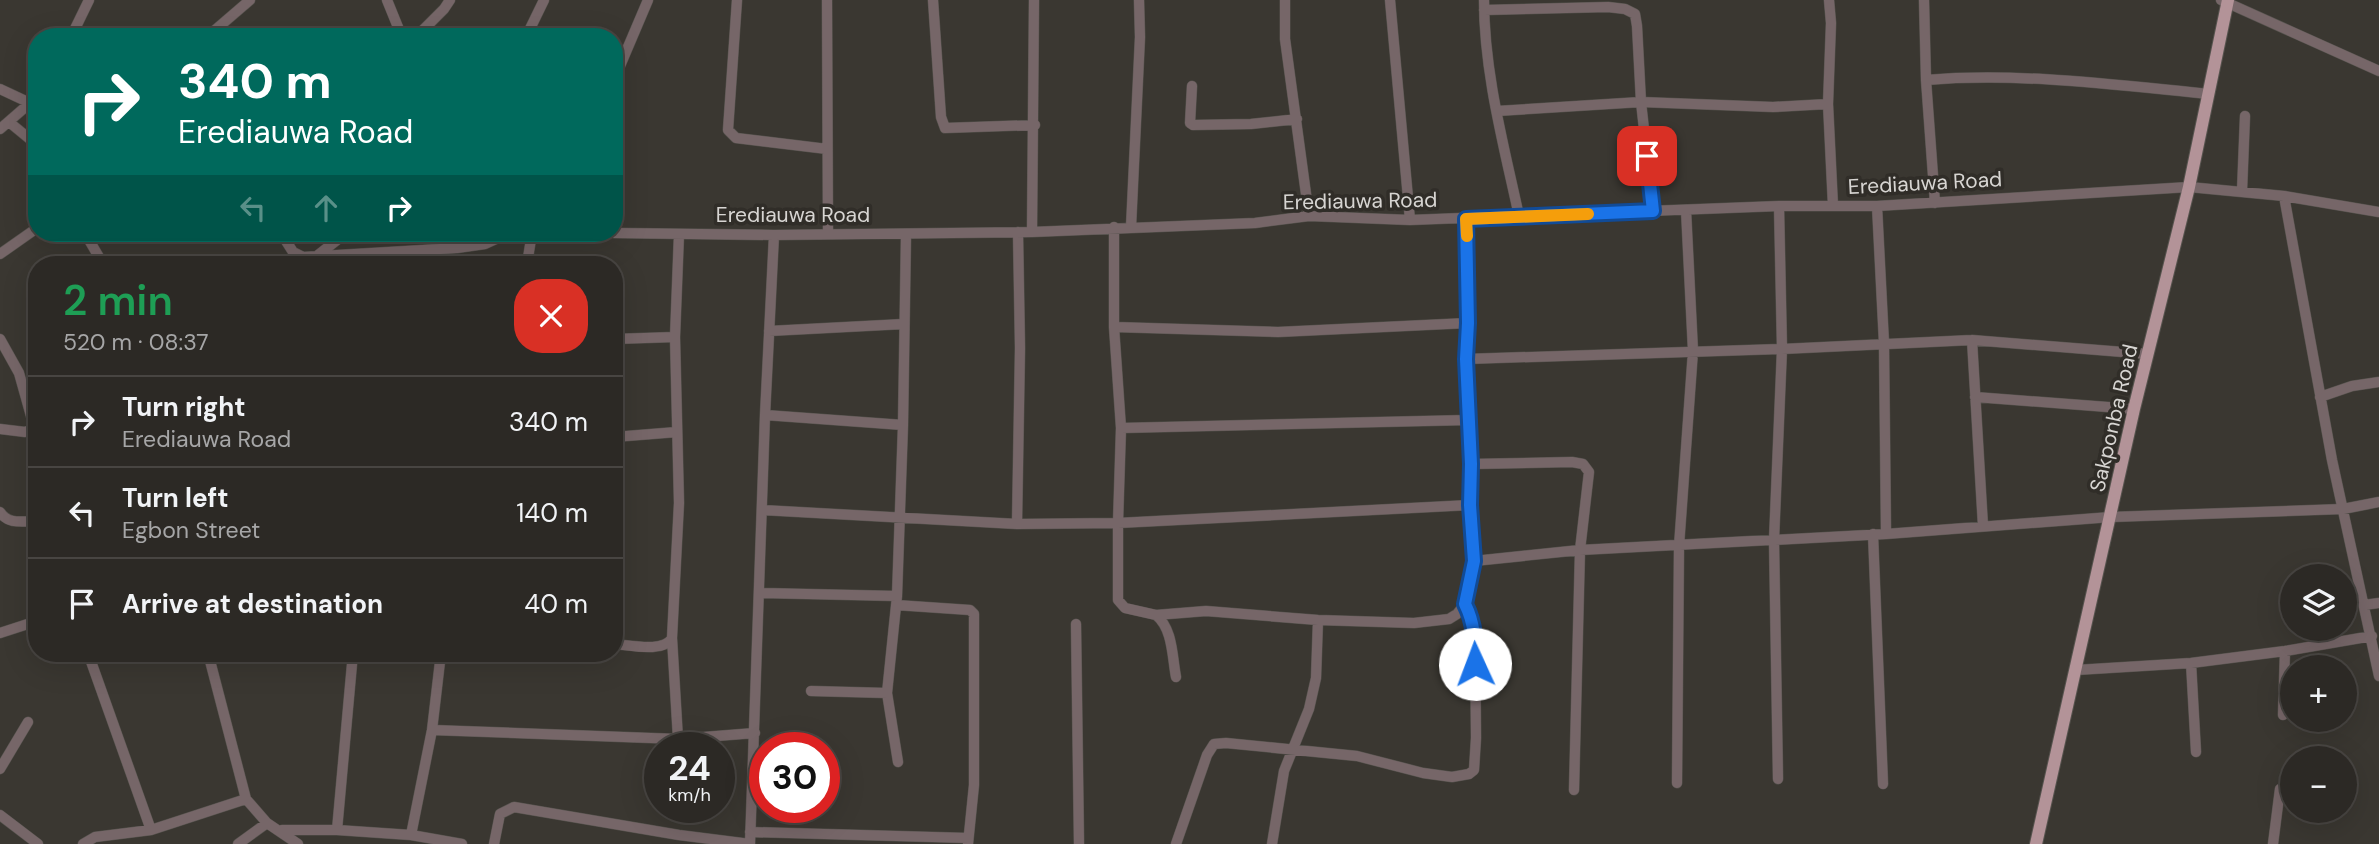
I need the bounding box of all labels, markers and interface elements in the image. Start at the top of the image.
text: 340 m [178,49,332,113]
icon: right [63,56,154,147]
text: Erediauwa Road [178,111,413,153]
pin [1617,126,1677,186]
icon: arrive [1628,137,1666,175]
street label: Erediauwa Road [1847,165,2003,201]
street label: Erediauwa Road [1283,186,1437,216]
icon: left [234,189,272,227]
icon: ahead [307,189,345,227]
icon: right [380,189,418,227]
street label: Erediauwa Road [716,201,870,229]
text: 2 min [63,273,173,328]
button: close [514,279,588,353]
text: 520 m · 08:37 [63,327,209,357]
street label: Sakponba Road [2083,341,2145,495]
text: Turn right [122,390,246,424]
icon: right [63,403,101,441]
text: 340 m [509,405,588,439]
text: Erediauwa Road [122,424,291,454]
text: Turn left [122,481,229,515]
icon: left [63,494,101,532]
text: 140 m [516,496,588,530]
text: Egbon Street [122,515,260,545]
map controls [2280,564,2357,823]
button: layers [2280,564,2357,641]
icon: arrive [63,585,101,623]
text: Arrive at destination [122,587,383,621]
text: 40 m [524,587,588,621]
position arrow [1438,627,1512,701]
button: + [2280,655,2357,732]
speed limit sign: 30 [749,732,840,823]
text: 24 [668,745,711,791]
button: − [2280,746,2357,823]
text: km/h [668,783,711,807]

